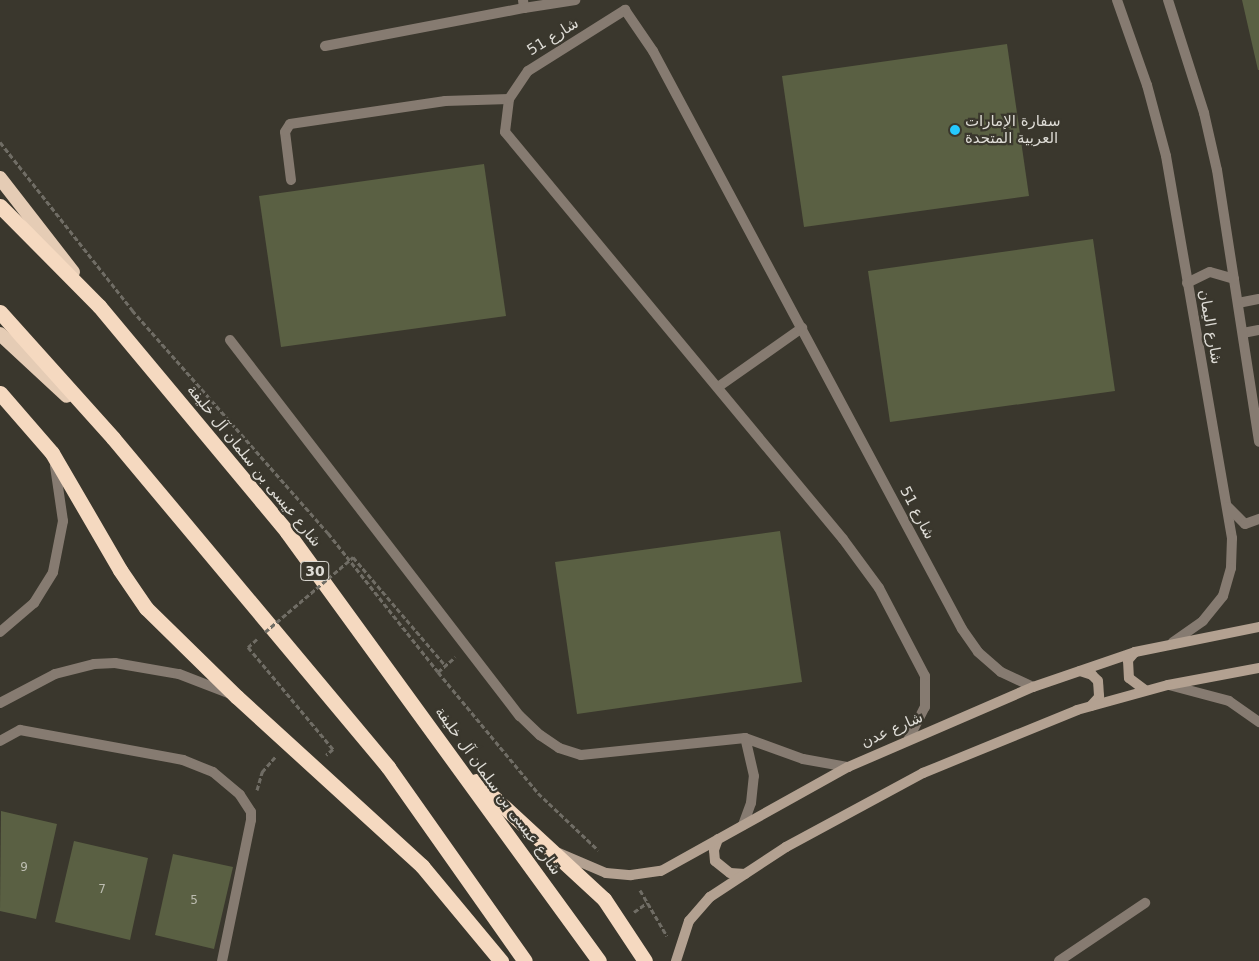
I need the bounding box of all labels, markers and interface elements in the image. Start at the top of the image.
street label: شارع 51 [524,14,582,60]
place label: سفارة الإمارات العربية المتحدة [965,112,1060,147]
marker: سفارة الإمارات العربية المتحدة [949,124,961,136]
street label: شارع اليمان [1195,288,1225,366]
street label: شارع عيسى بن سلمان آل خليفة [183,381,325,551]
street label: شارع 51 [896,484,938,542]
road number: 30 [300,560,330,582]
street label: شارع عيسى بن سلمان آل خليفة [431,703,565,879]
street label: شارع عدن [858,708,926,752]
house number: 9 [20,861,28,875]
house number: 7 [98,883,106,897]
house number: 5 [190,894,198,908]

